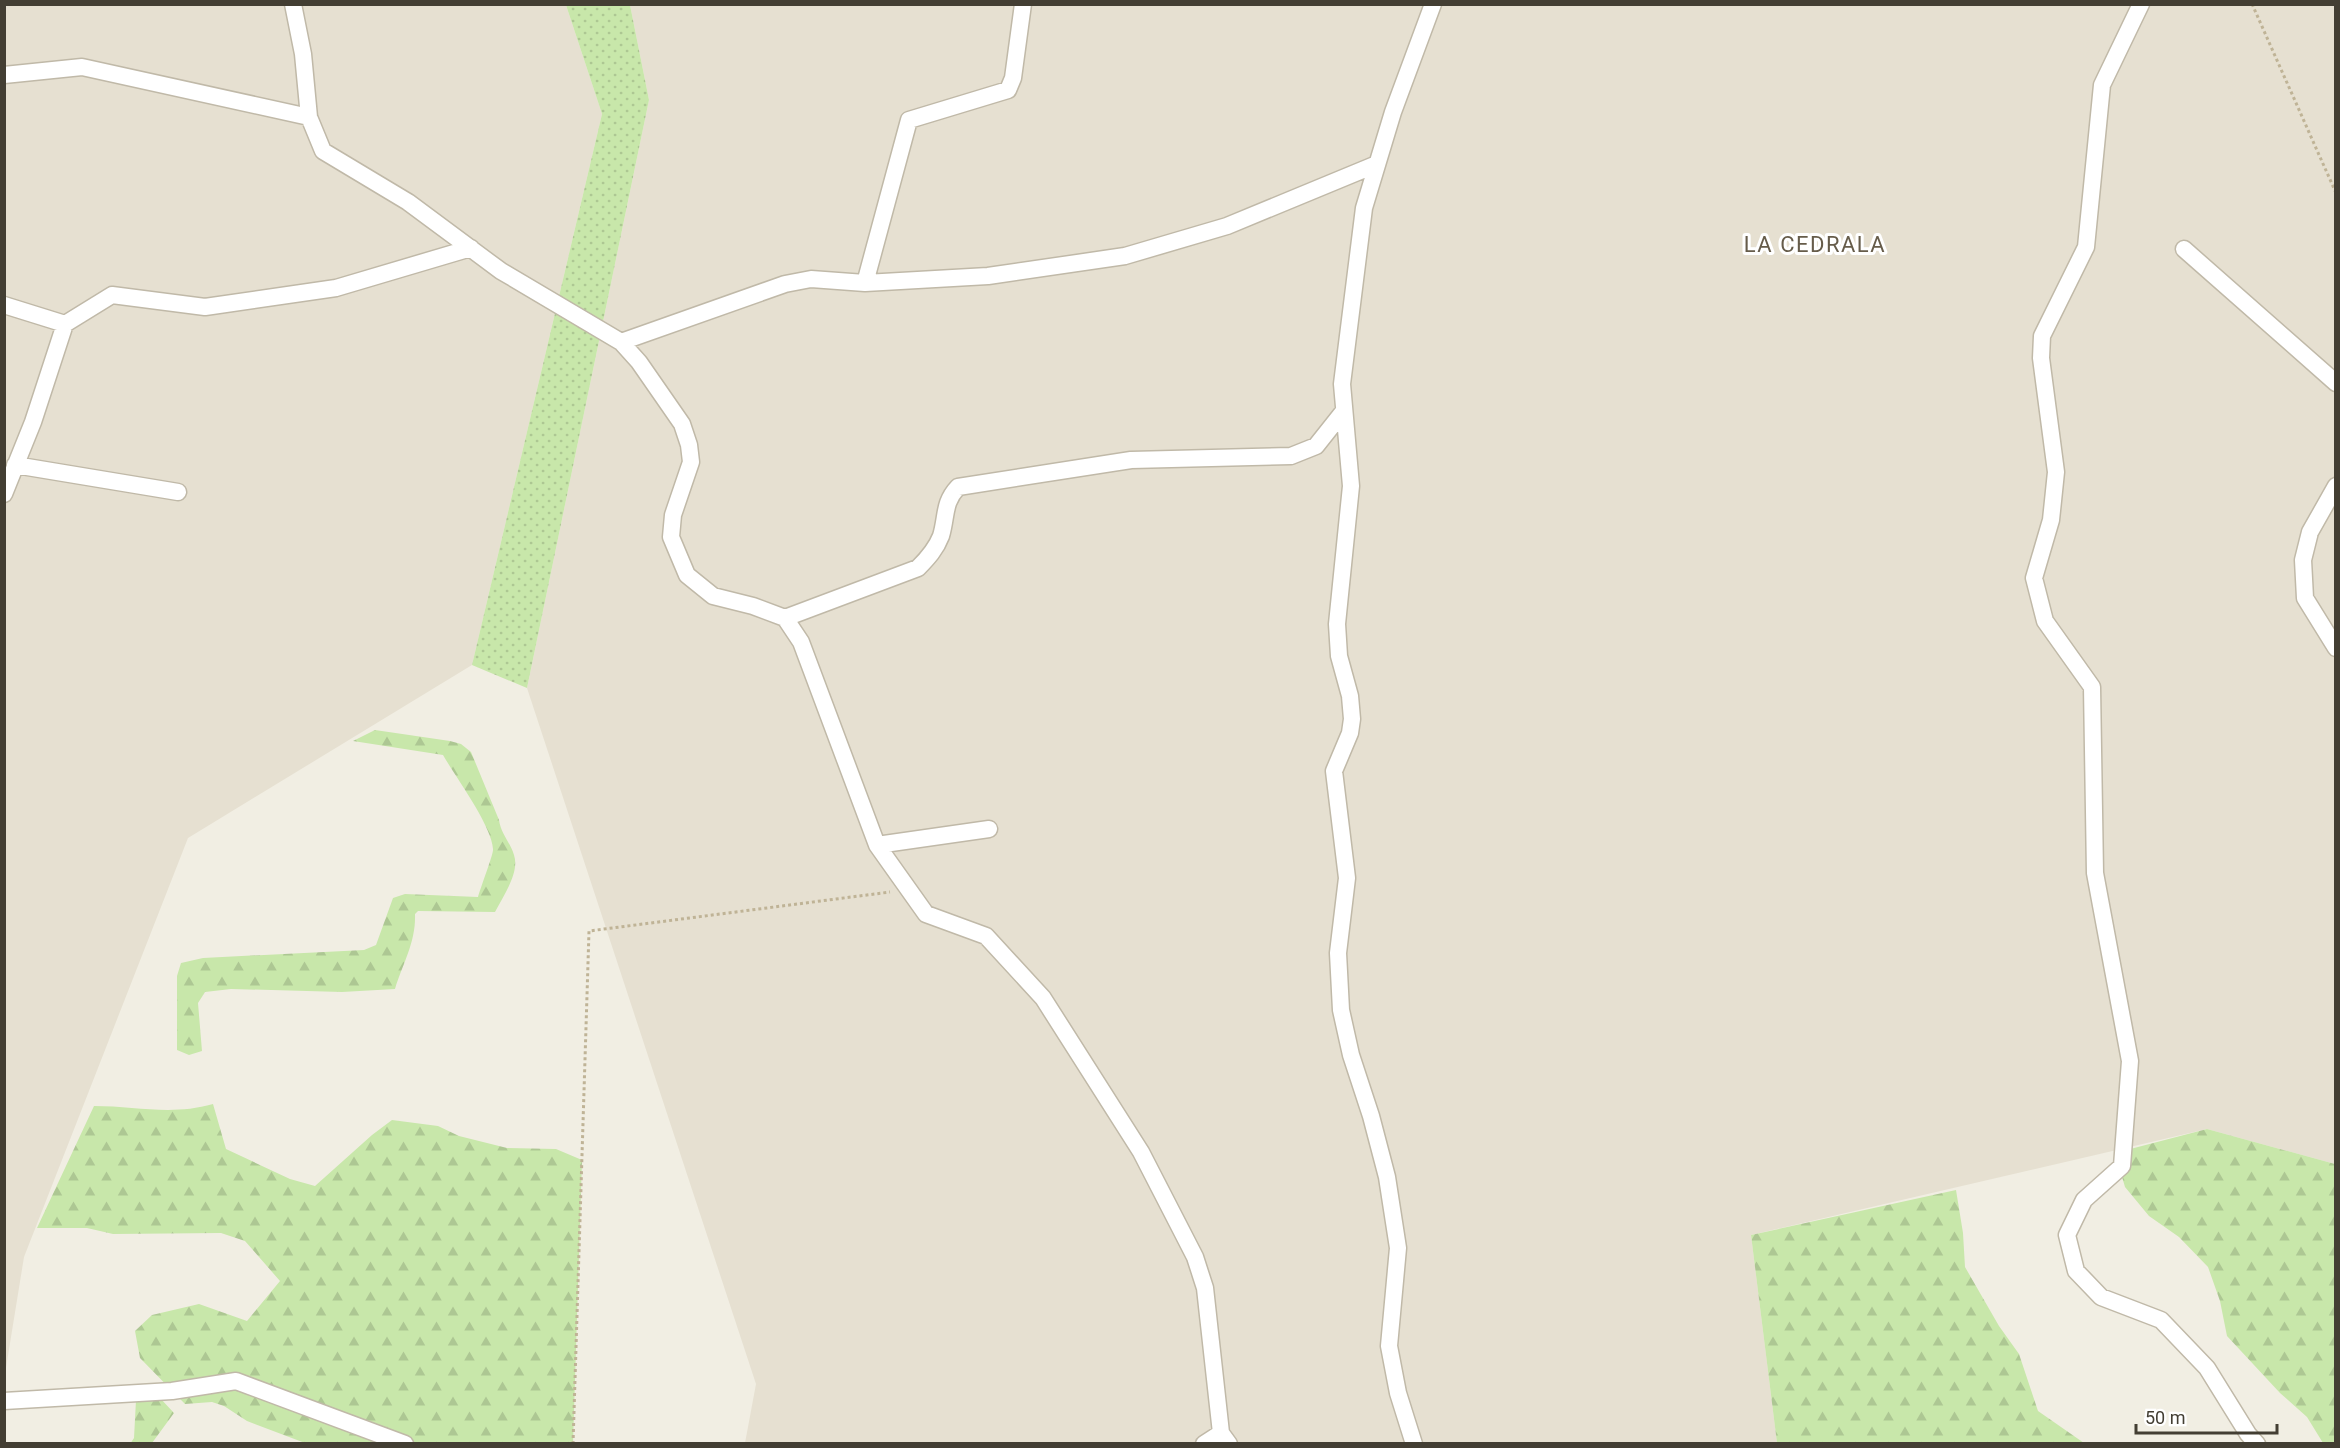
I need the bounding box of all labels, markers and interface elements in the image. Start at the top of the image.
district label: LA CEDRALA [1744,232,1886,257]
scale bar [2136,1397,2277,1435]
text: 50 m [2145,1407,2185,1428]

